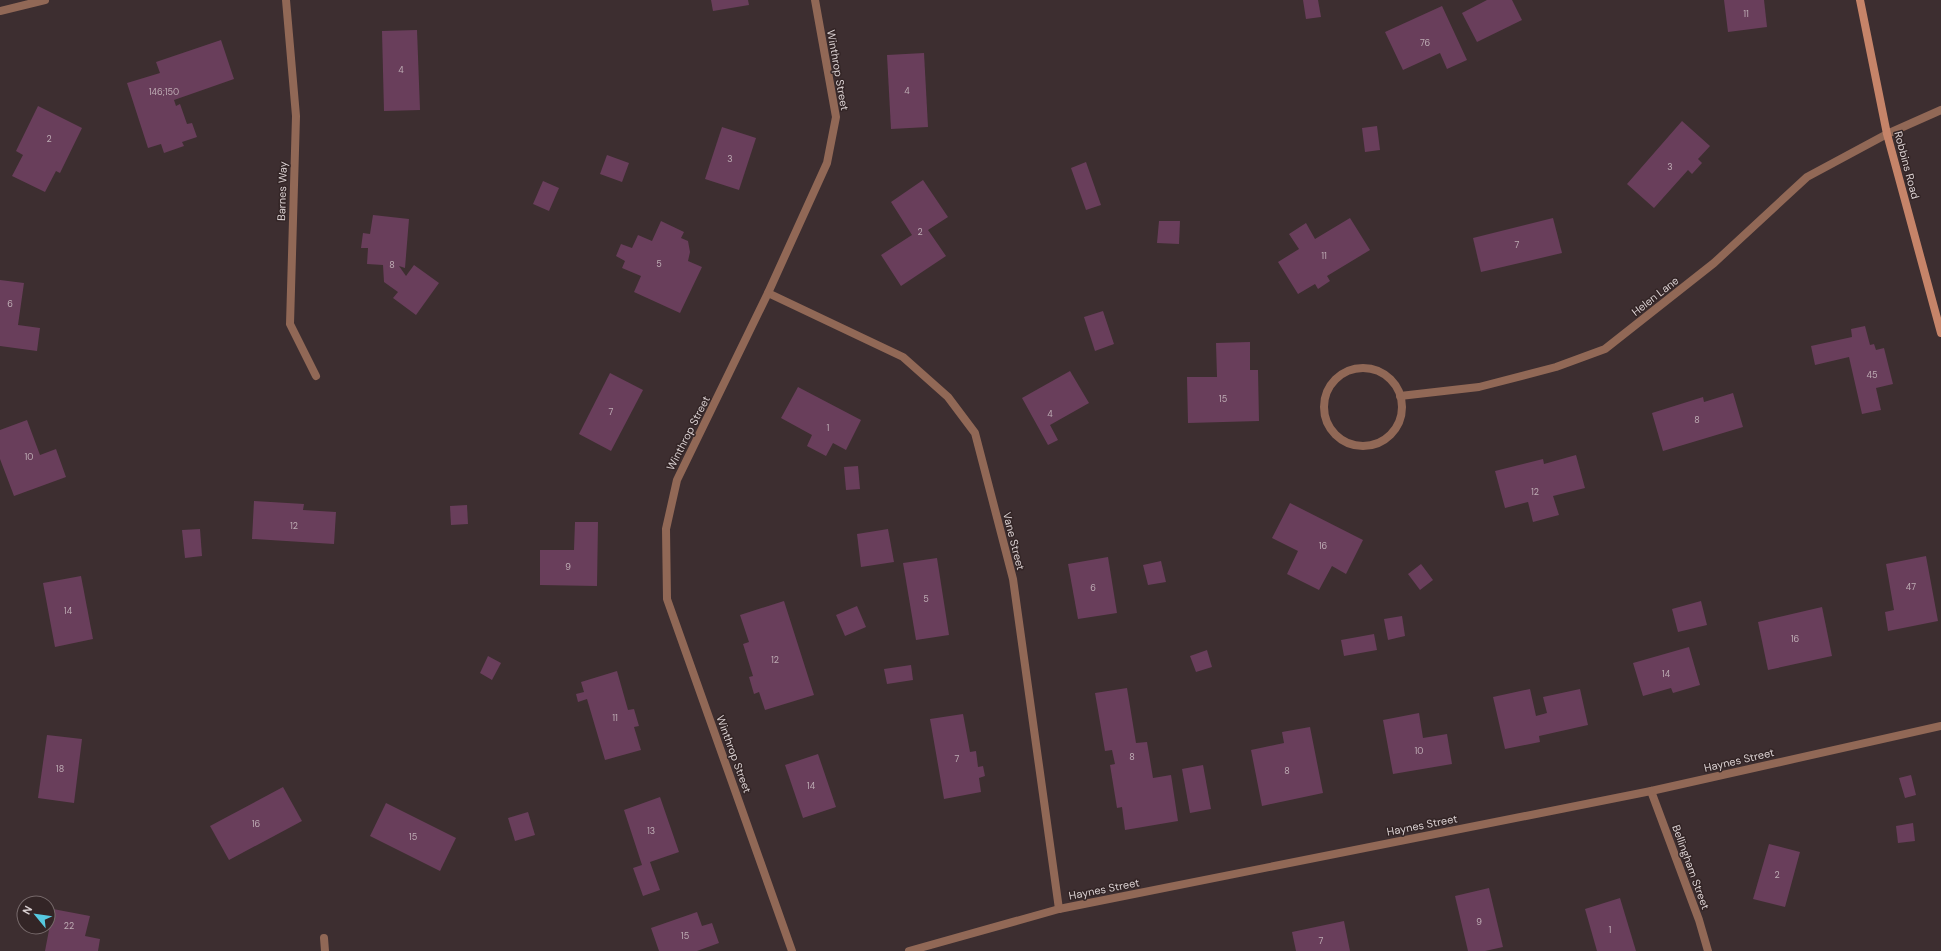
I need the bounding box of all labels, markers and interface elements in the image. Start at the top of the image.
house number: 11 [1743,8,1749,20]
street label: Winthrop Street [824,29,852,111]
house number: 76 [1420,37,1430,49]
house number: 4 [398,64,404,76]
house number: 4 [904,85,910,97]
house number: 146;150 [149,86,179,98]
street label: Robbins Road [1891,130,1923,200]
house number: 2 [46,133,52,145]
house number: 3 [727,153,733,165]
street label: Barnes Way [274,161,290,221]
house number: 3 [1667,161,1673,173]
house number: 2 [917,226,923,238]
house number: 7 [1515,239,1520,251]
house number: 11 [1321,250,1327,262]
house number: 5 [656,258,662,270]
house number: 8 [389,259,395,271]
street label: Helen Lane [1629,273,1681,319]
house number: 6 [7,298,13,310]
house number: 45 [1867,369,1877,381]
street label: Winthrop Street [663,393,713,473]
house number: 15 [1219,393,1227,405]
house number: 7 [609,406,614,418]
house number: 4 [1047,408,1053,420]
house number: 8 [1694,414,1700,426]
house number: 1 [827,422,830,434]
house number: 10 [25,451,33,463]
house number: 12 [1531,486,1539,498]
street label: Vane Street [1000,510,1028,572]
house number: 12 [290,520,298,532]
house number: 16 [1319,540,1328,552]
house number: 9 [565,561,571,573]
house number: 47 [1906,581,1916,593]
house number: 6 [1090,582,1096,594]
house number: 5 [923,593,929,605]
house number: 14 [64,605,73,617]
house number: 16 [1791,633,1800,645]
house number: 12 [771,654,779,666]
house number: 14 [1662,668,1671,680]
house number: 11 [612,712,618,724]
street label: Winthrop Street [713,713,755,795]
house number: 10 [1415,745,1423,757]
street label: Haynes Street [1703,745,1775,775]
house number: 8 [1129,751,1135,763]
house number: 7 [955,753,960,765]
house number: 18 [56,763,64,775]
house number: 8 [1284,765,1290,777]
house number: 14 [807,780,816,792]
street label: Haynes Street [1386,811,1458,839]
house number: 16 [252,818,261,830]
street label: Bellingham Street [1669,823,1713,911]
house number: 13 [647,825,655,837]
house number: 15 [409,831,417,843]
house number: 2 [1774,869,1780,881]
street label: Haynes Street [1068,875,1140,903]
north arrow [16,895,56,935]
text: N [19,903,35,917]
house number: 9 [1476,916,1482,928]
house number: 22 [64,920,74,932]
house number: 1 [1609,924,1612,936]
house number: 15 [681,930,689,942]
house number: 7 [1319,935,1324,947]

